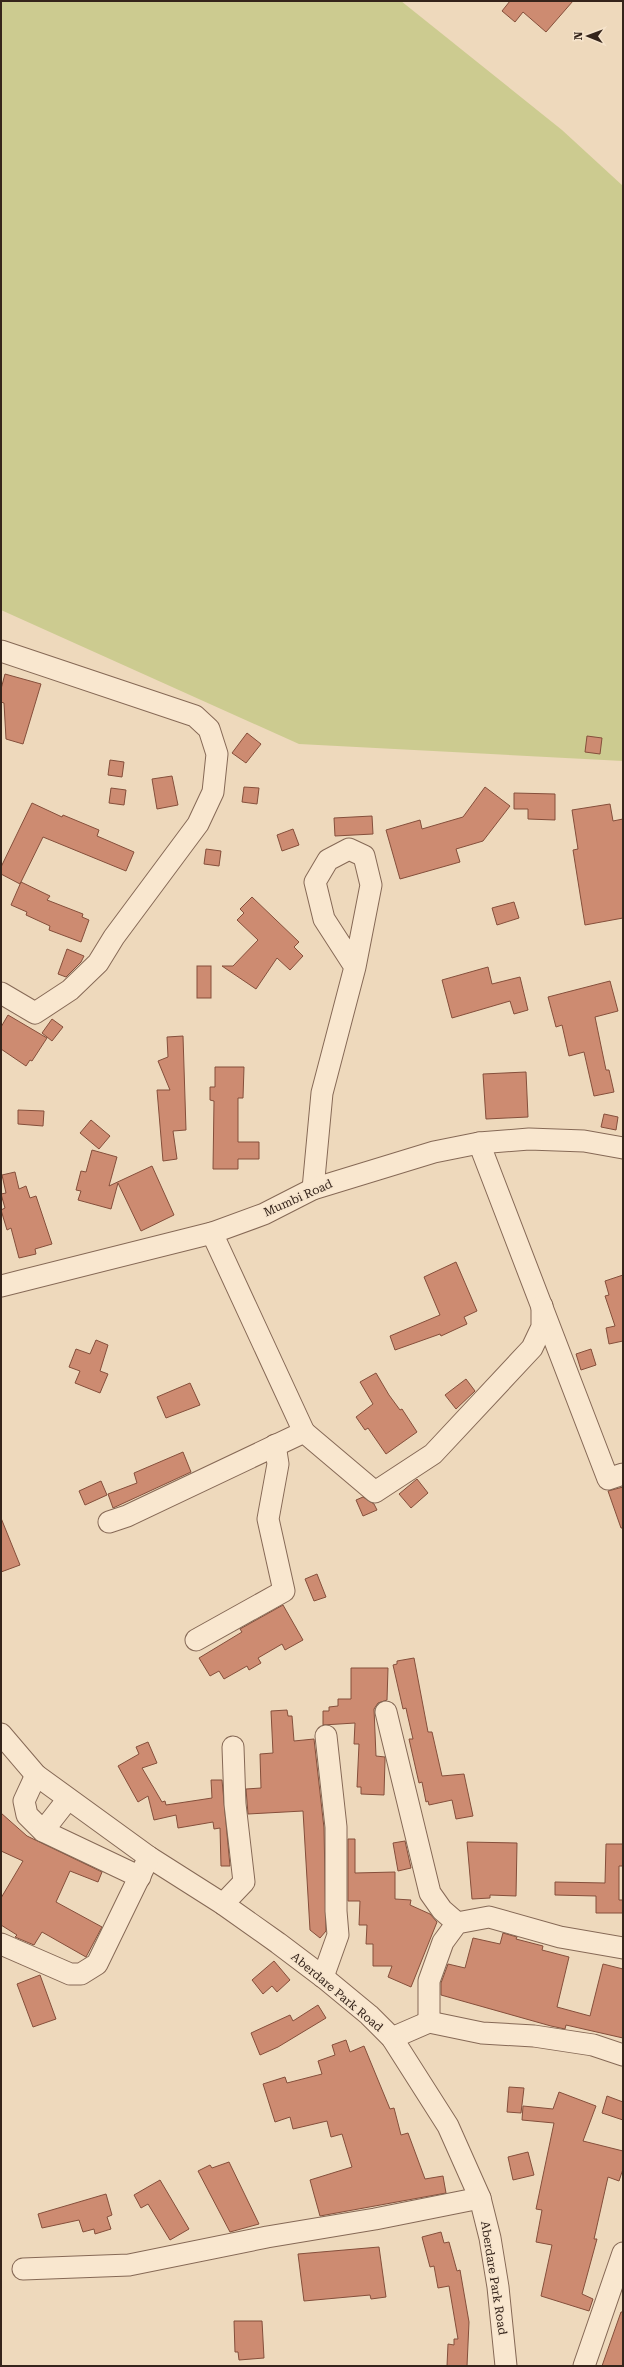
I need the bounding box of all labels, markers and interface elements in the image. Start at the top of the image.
north arrow [568,16,608,56]
text: N [572,31,585,40]
street label: Mumbi Road [261,1176,335,1219]
street label: Aberdare Park Road [288,1950,386,2035]
street label: Aberdare Park Road [478,2220,510,2336]

